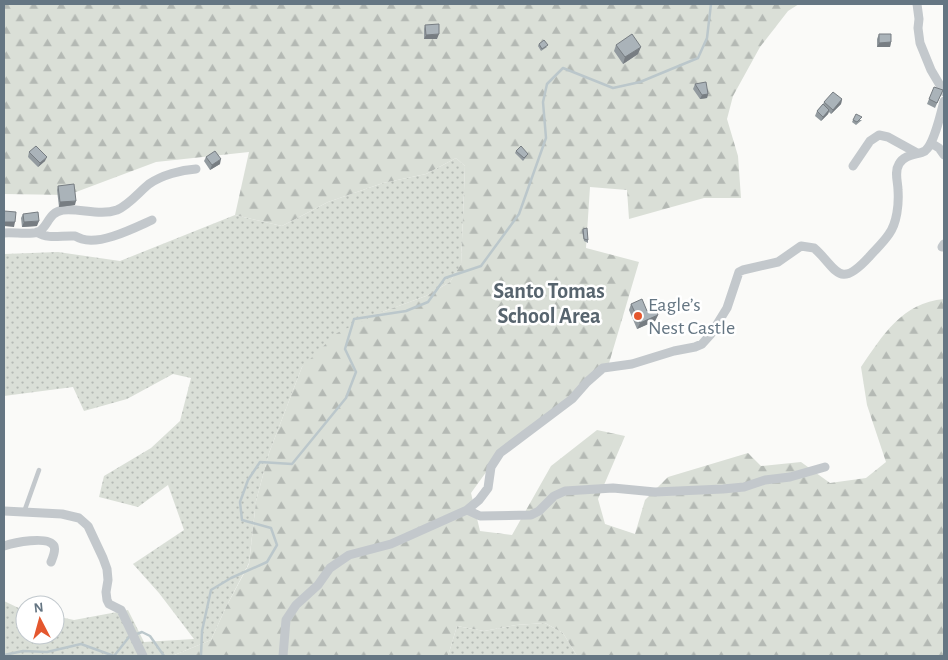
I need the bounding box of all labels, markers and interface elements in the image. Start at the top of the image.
district label: Santo Tomas School Area [493,280,605,327]
place label: Eagle’s Nest Castle [648,295,735,338]
marker: Eagle’s Nest Castle [632,310,644,322]
north arrow [15,595,65,645]
text: N [33,601,44,616]

